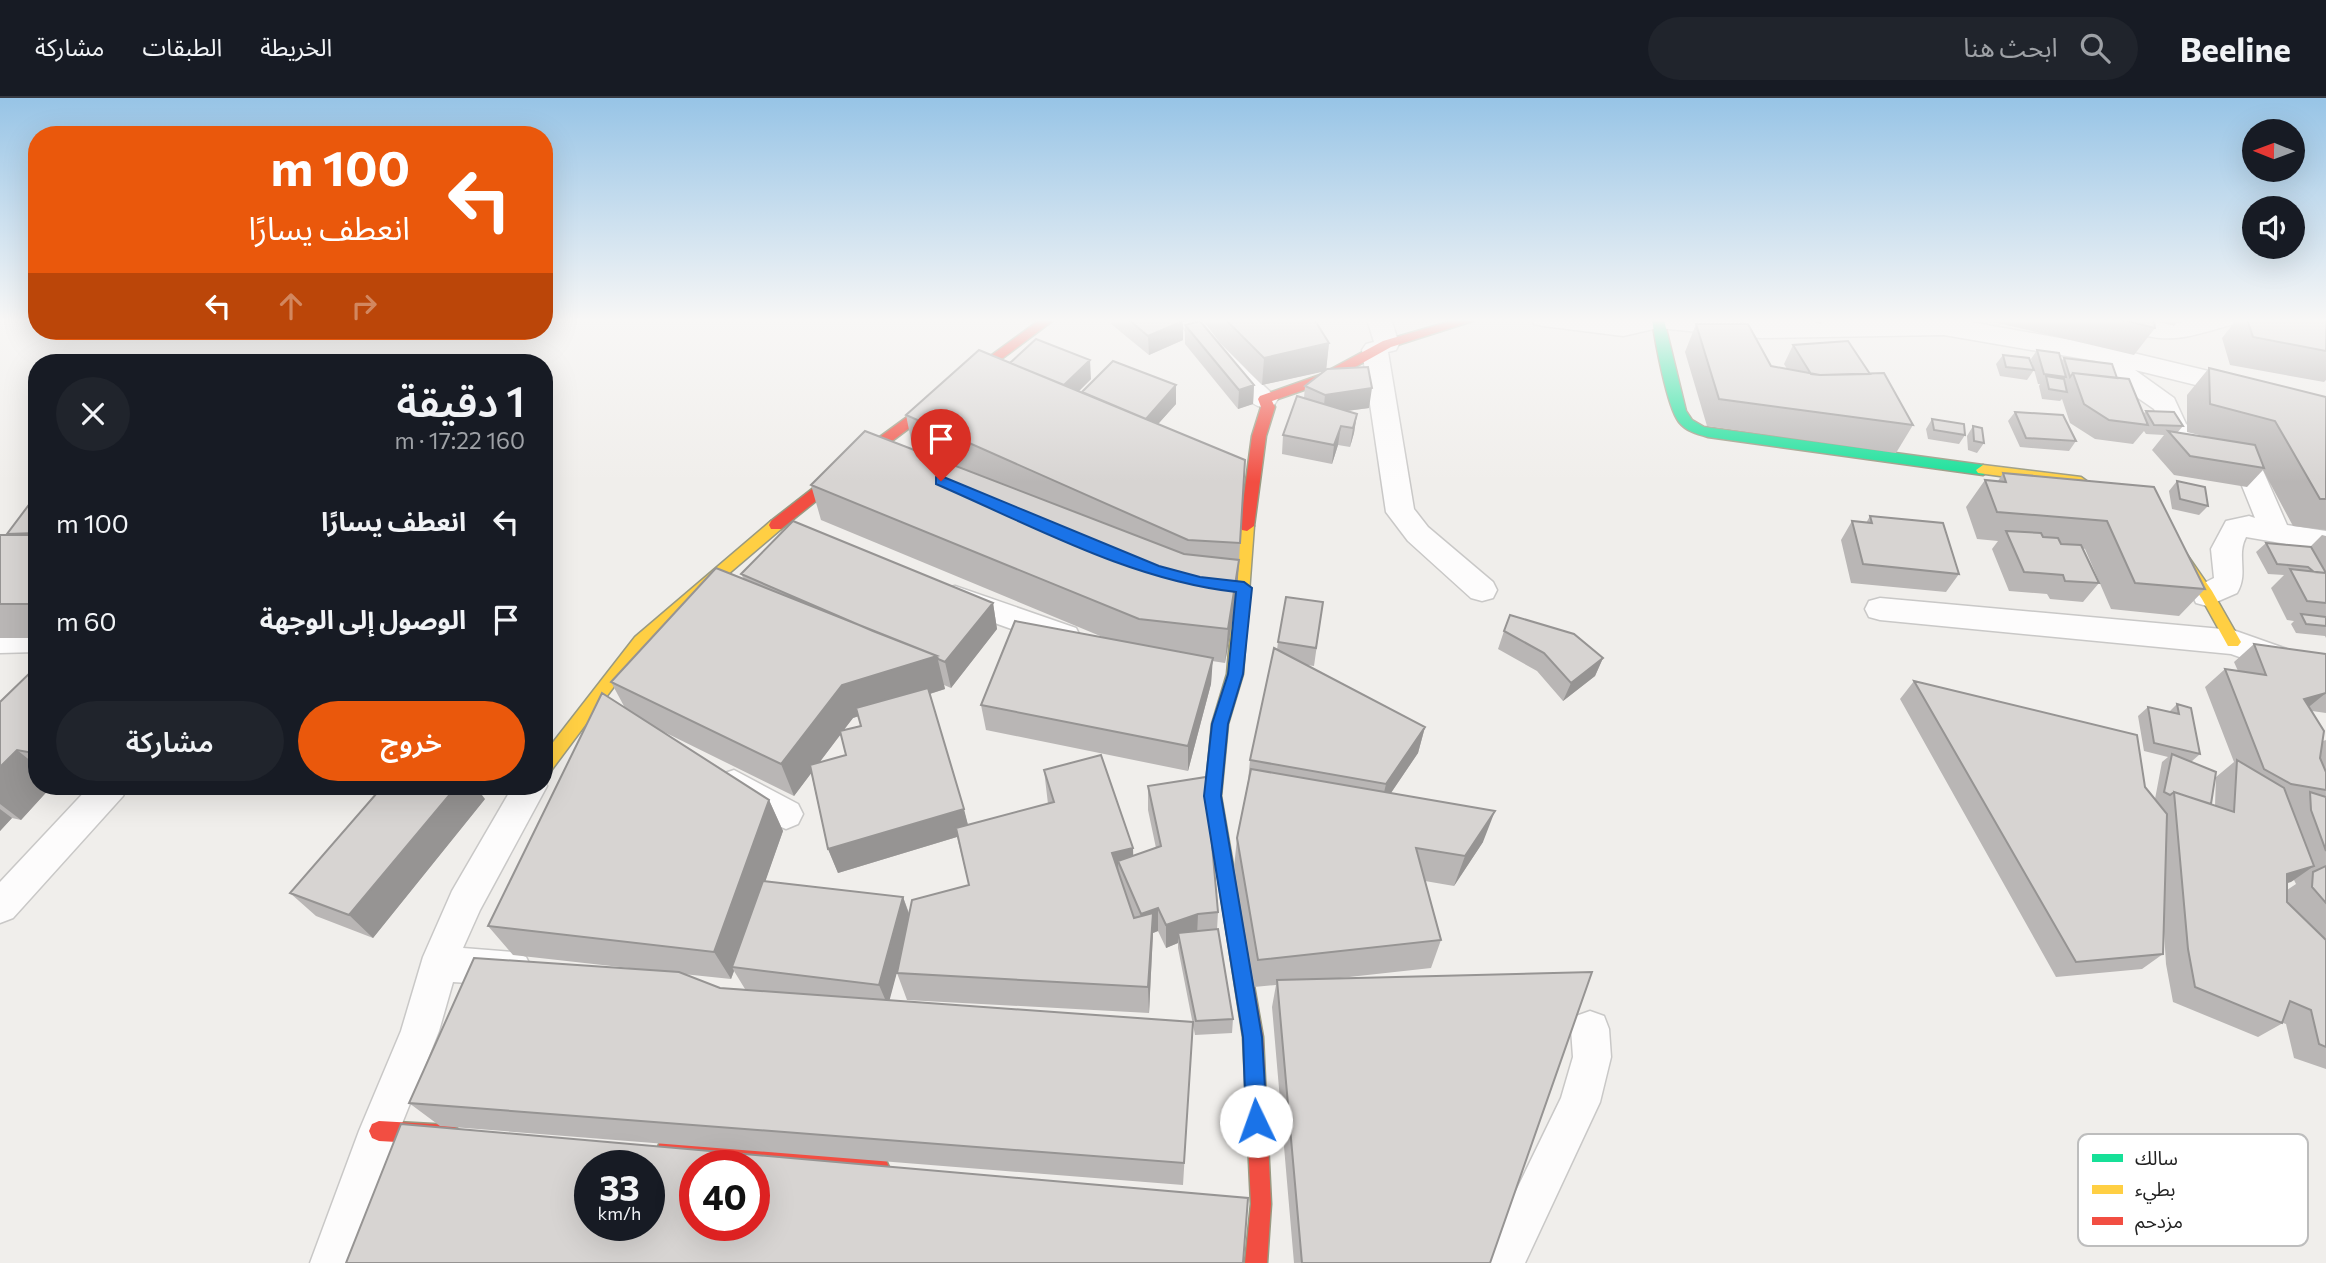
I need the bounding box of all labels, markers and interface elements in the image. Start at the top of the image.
search box [1648,17,2138,80]
text: Beeline [2180,28,2291,69]
icon: search [2076,29,2114,67]
text: ابحث هنا [1963,31,2058,62]
text: مشاركة [35,32,104,61]
text: الطبقات [142,32,222,61]
text: الخريطة [260,32,332,61]
north arrow [2242,119,2305,182]
map controls [2242,119,2305,259]
text: 100 m [271,136,410,196]
icon: left [434,154,525,245]
button: sound [2242,196,2305,259]
text: انعطف يسارًا [248,207,410,247]
icon: left [199,287,237,325]
icon: ahead [272,287,310,325]
icon: right [345,287,383,325]
text: 1 دقيقة [396,374,525,426]
button: close [56,377,130,451]
pin [911,409,971,481]
icon: arrive [922,420,960,458]
text: 160 m · 17:22 [395,426,525,454]
icon: left [487,503,525,541]
text: انعطف يسارًا [321,505,466,536]
text: 100 m [56,507,129,538]
icon: arrive [487,601,525,639]
text: الوصول إلى الوجهة [260,603,466,634]
text: 60 m [56,605,116,636]
button: مشاركة [56,701,284,781]
button: خروج [298,701,525,781]
position arrow [1219,1084,1293,1158]
legend [2078,1134,2308,1246]
text: سالك [2135,1146,2178,1169]
speed limit sign: 40 [679,1150,770,1241]
text: 33 [599,1165,640,1208]
text: بطيء [2135,1177,2175,1204]
text: km/h [598,1202,641,1224]
text: مزدحم [2135,1209,2183,1236]

